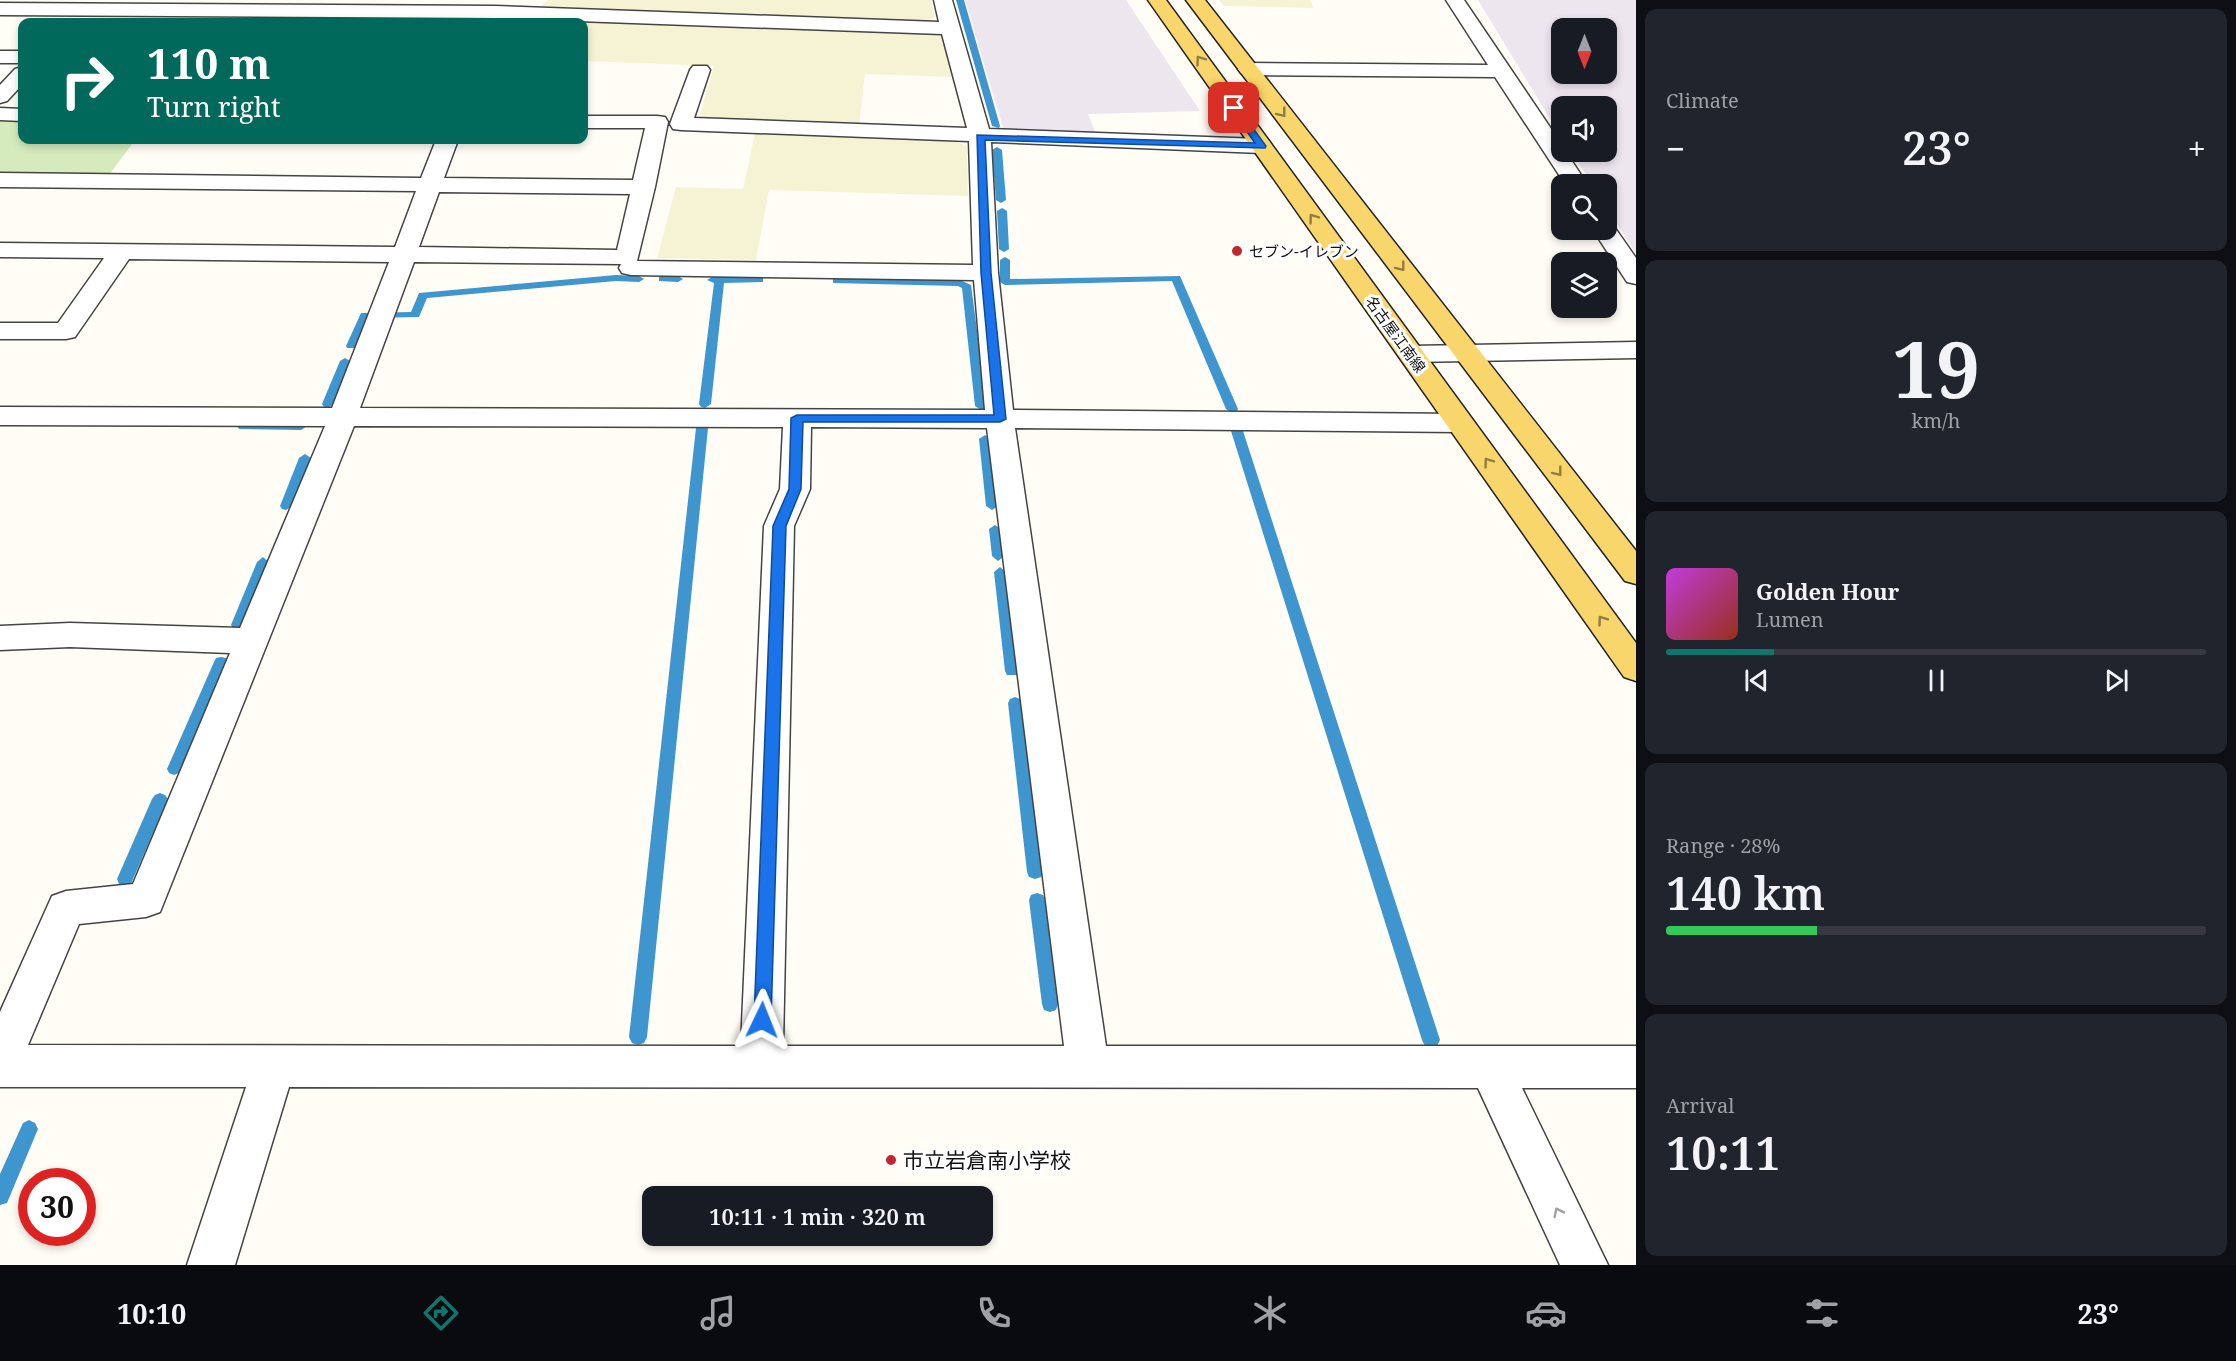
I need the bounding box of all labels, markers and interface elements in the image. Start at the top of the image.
north arrow [1551,18,1617,84]
map controls [1551,18,1617,318]
text: 110 m [147,34,271,91]
icon: right [48,42,126,120]
one-way arrow [1196,55,1207,66]
pin [1208,82,1259,133]
text: Climate [1666,87,1739,114]
text: Turn right [147,88,280,125]
icon: arrive [1217,91,1250,124]
button: sound [1551,96,1617,162]
one-way arrow [1275,106,1286,117]
text: 23° [1902,117,1971,178]
text: − [1666,126,1685,171]
text: + [2188,126,2206,171]
button: search [1551,174,1617,240]
one-way arrow [1309,214,1320,225]
place label: セブン-イレブン [1249,241,1359,261]
marker: セブン-イレブン [1230,244,1244,258]
button: layers [1551,252,1617,318]
one-way arrow [1394,261,1405,272]
street label: 名古屋江南線 [1361,292,1431,376]
text: 19 [1892,315,1980,421]
text: km/h [1911,407,1961,434]
one-way arrow [1484,458,1495,469]
one-way arrow [1551,465,1562,476]
text: Golden Hour [1756,576,1899,606]
text: Lumen [1756,606,1824,633]
one-way arrow [1598,616,1609,627]
icon: previous [1740,664,1773,697]
icon: pause [1920,664,1953,697]
icon: next [2100,664,2133,697]
text: Range · 28% [1666,832,1780,859]
text: 140 km [1666,862,1825,923]
position arrow [730,988,794,1052]
text: Arrival [1666,1092,1734,1119]
text: 10:11 [1666,1122,1781,1183]
place label: 市立岩倉南小学校 [903,1146,1071,1174]
marker: 市立岩倉南小学校 [884,1153,898,1167]
speed limit sign: 30 [18,1168,96,1246]
text: 10:11 · 1 min · 320 m [709,1201,926,1231]
one-way arrow [1554,1208,1566,1219]
icon: directions [420,1292,462,1334]
icon: music [697,1292,739,1334]
icon: phone [973,1292,1015,1334]
icon: climate [1249,1292,1291,1334]
icon: car [1525,1292,1567,1334]
icon: filters [1801,1292,1843,1334]
text: 10:10 [117,1295,186,1332]
text: 23° [2078,1295,2119,1332]

